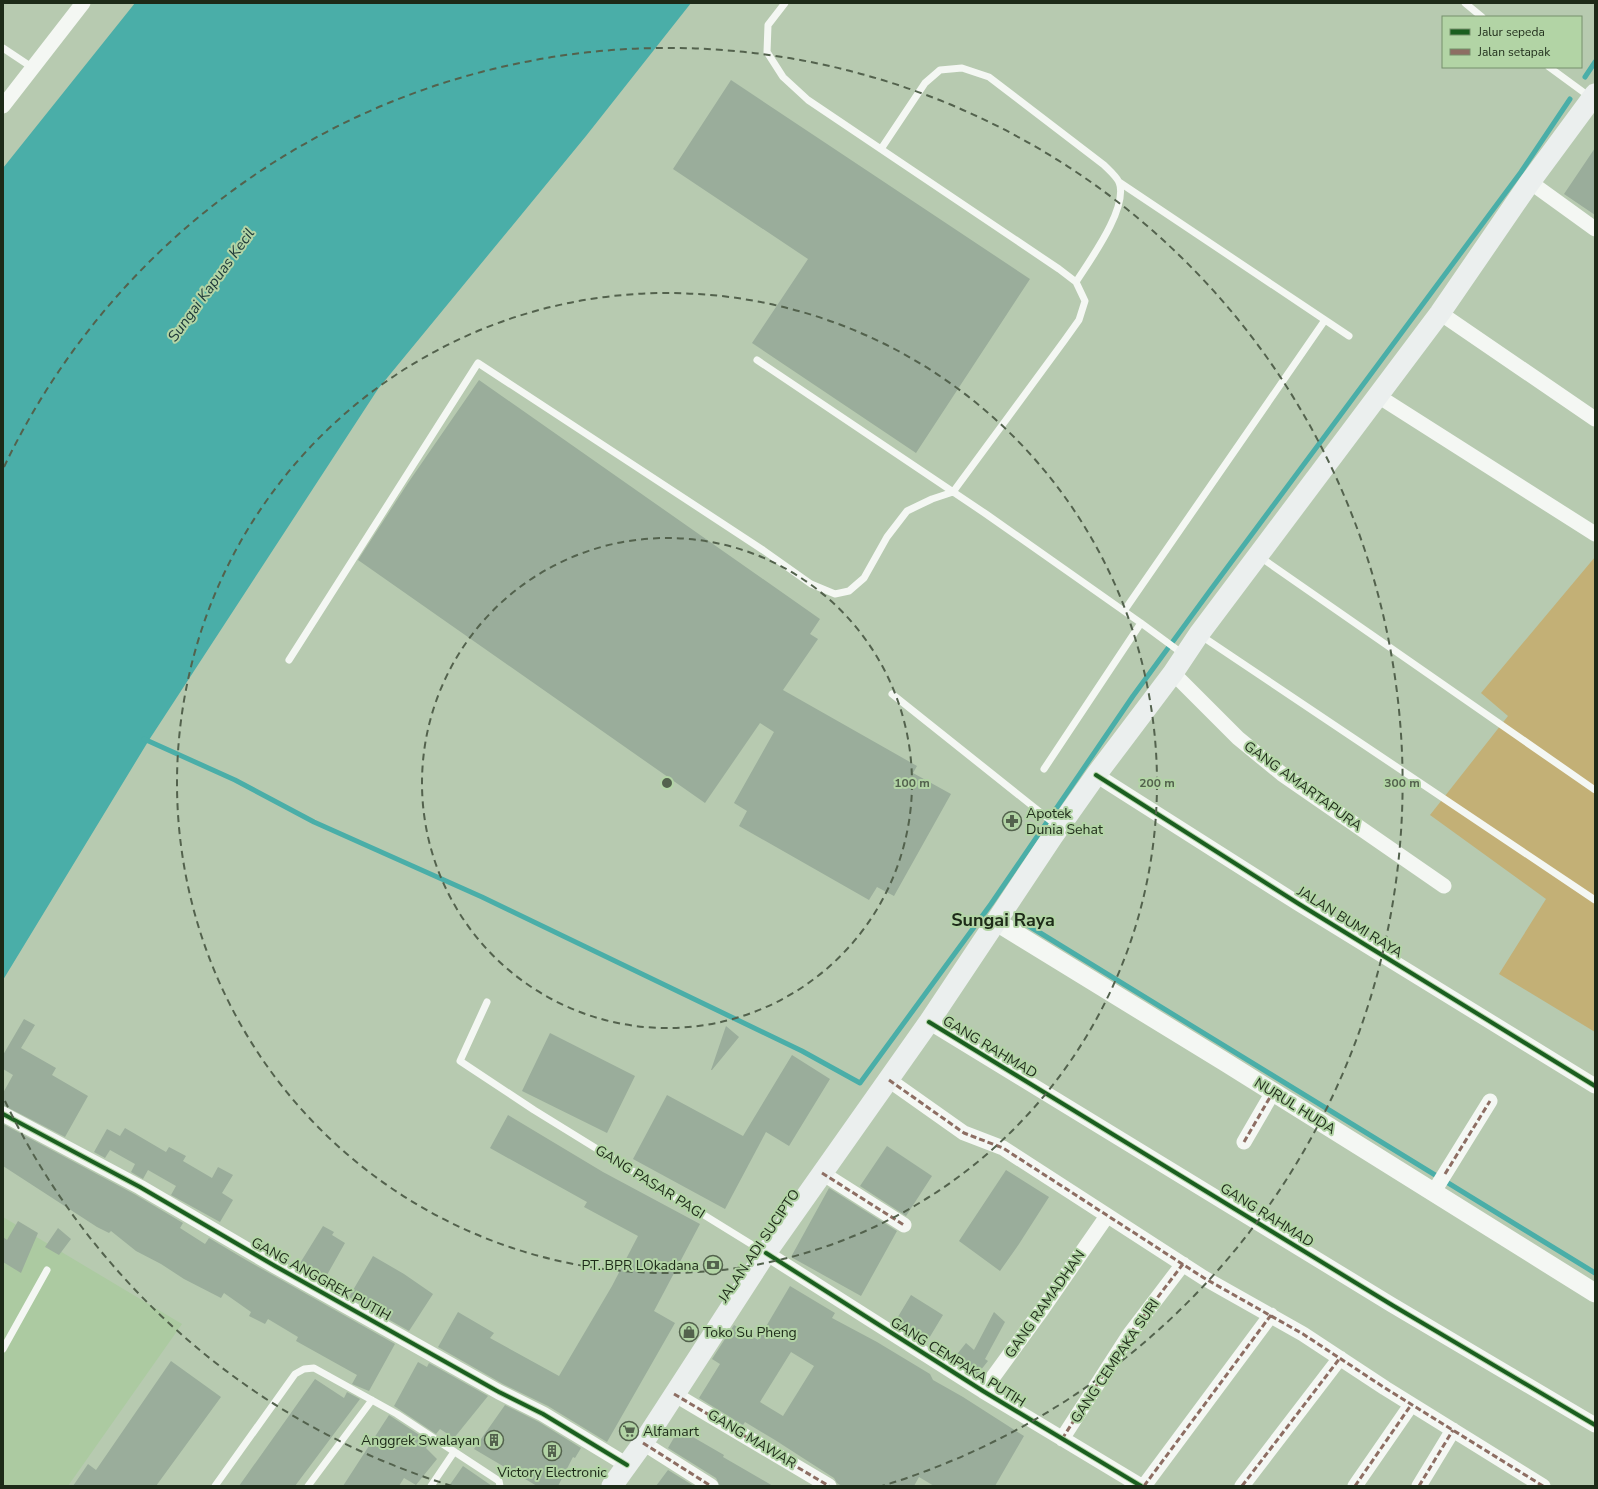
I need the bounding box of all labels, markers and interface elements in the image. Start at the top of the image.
legend [1442,16,1582,68]
text: Jalur sepeda [1477,24,1545,40]
text: Jalan setapak [1477,44,1551,60]
water label: Sungai Kapuas Kecil [163,224,259,346]
street label: GANG AMARTAPURA [1240,737,1366,835]
text: 100 m [894,775,930,791]
text: 200 m [1139,775,1175,791]
text: 300 m [1384,775,1420,791]
centre of rings [660,776,674,790]
place label: Apotek Dunia Sehat [1026,804,1103,839]
pharmacy icon: Apotek Dunia Sehat [1001,810,1023,832]
street label: JALAN BUMI RAYA [1293,881,1406,962]
district label: Sungai Raya [951,908,1055,932]
street label: GANG RAHMAD [939,1011,1041,1083]
street label: NURUL HUDA [1251,1073,1339,1139]
street label: GANG PASAR PAGI [592,1141,708,1223]
street label: GANG RAHMAD [1217,1179,1317,1251]
street label: JALAN ADI SUCIPTO [713,1186,804,1307]
street label: GANG ANGGREK PUTIH [248,1233,394,1325]
street label: GANG RAMADHAN [1001,1246,1089,1362]
bank icon: PT. BPR LOkadana [702,1254,724,1276]
place label: PT. BPR LOkadana [582,1256,699,1275]
street label: GANG CEMPAKA SURI [1066,1295,1164,1427]
street label: GANG CEMPAKA PUTIH [887,1313,1029,1411]
shop icon: Toko Su Pheng [678,1321,700,1343]
place label: Toko Su Pheng [703,1323,797,1342]
street label: GANG MAWAR [704,1405,800,1473]
supermarket icon: Alfamart [618,1420,640,1442]
place label: Alfamart [643,1422,699,1441]
building icon: Anggrek Swalayan [483,1429,505,1451]
place label: Anggrek Swalayan [361,1431,480,1450]
building icon: Victory Electronic [541,1440,563,1462]
place label: Victory Electronic [496,1463,607,1482]

